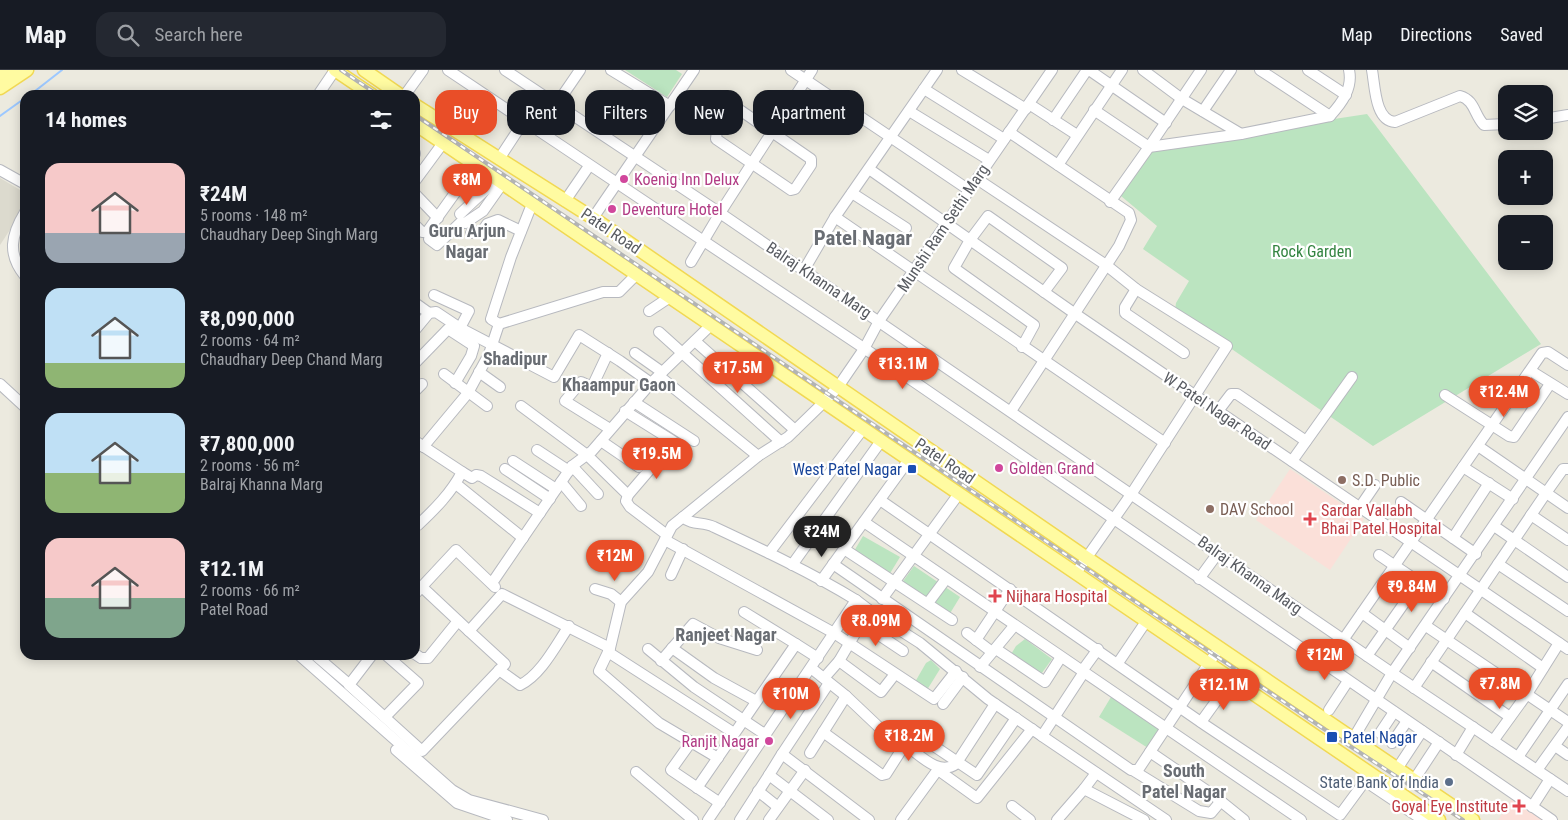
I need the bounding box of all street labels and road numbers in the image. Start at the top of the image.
street label: Munshi Ram Sethi Marg [893,161,993,295]
street label: Patel Road [577,204,645,258]
street label: Balraj Khanna Marg [763,238,875,322]
street label: W Patel Nagar Road [1160,368,1274,454]
street label: Patel Road [911,434,979,488]
street label: Balraj Khanna Marg [1194,532,1306,618]

